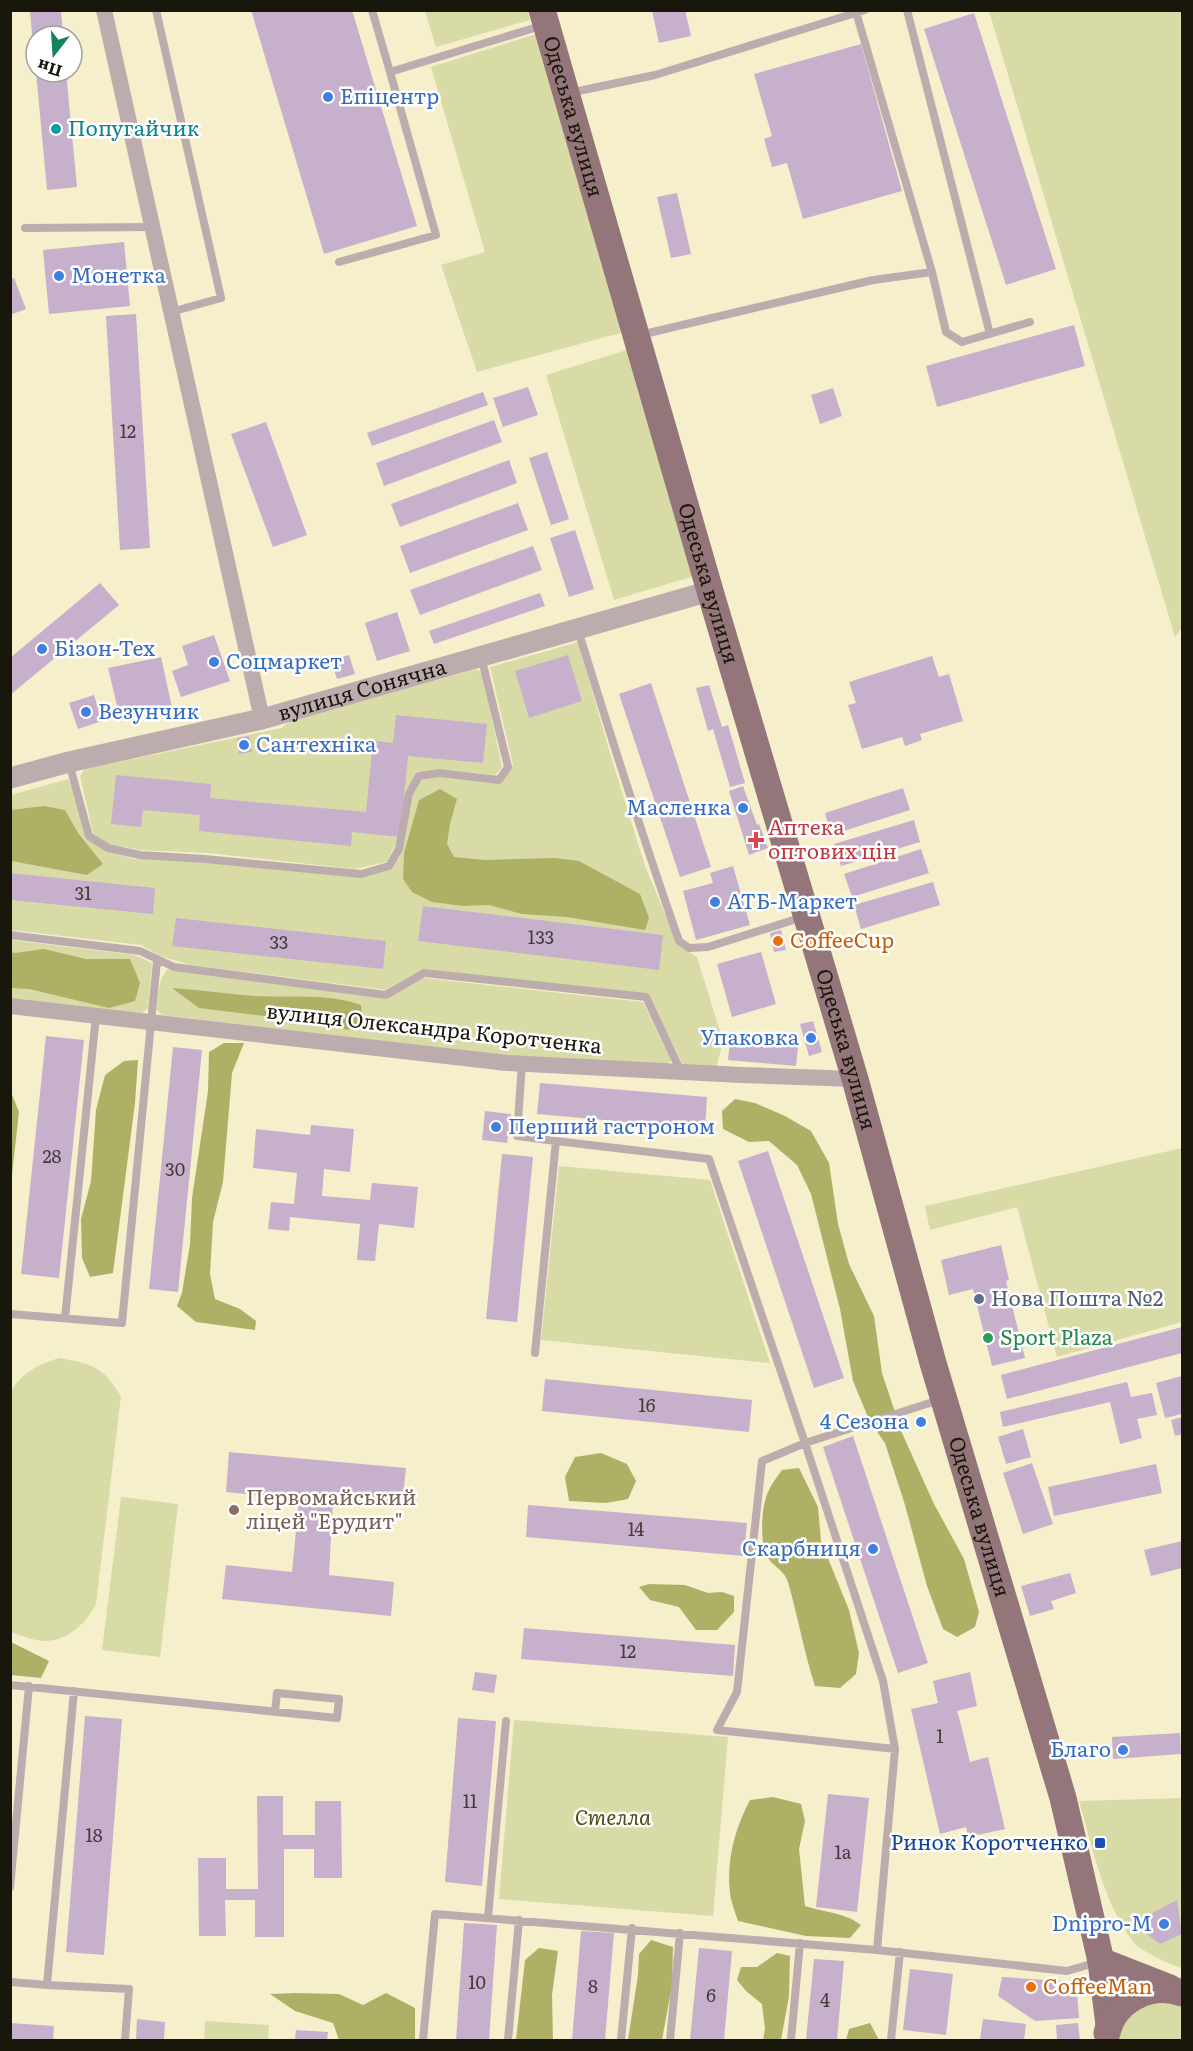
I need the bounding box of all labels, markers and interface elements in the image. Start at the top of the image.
north arrow [24,24,84,84]
street label: Одеська вулиця [537,32,613,200]
text: Пн [34,54,65,84]
place label: Епіцентр [340,79,439,110]
marker: Епіцентр [321,90,335,104]
place label: Попугайчик [68,111,200,142]
marker: Попугайчик [49,122,63,136]
place label: Монетка [71,258,166,289]
marker: Монетка [52,269,66,283]
house number: 12 [120,417,136,444]
street label: Одеська вулиця [672,499,749,667]
place label: Бізон-Тех [54,631,155,662]
marker: Бізон-Тех [35,642,49,656]
place label: Соцмаркет [226,644,342,675]
street label: вулиця Сонячна [274,649,450,727]
marker: Соцмаркет [207,655,221,669]
place label: Везунчик [98,694,200,725]
marker: Везунчик [79,705,93,719]
place label: Сантехніка [256,727,377,758]
marker: Сантехніка [237,738,251,752]
place label: Масленка [626,790,732,821]
marker: Масленка [736,801,750,815]
place label: Аптека оптових цін [768,810,897,865]
marker: Аптека оптових цін [749,833,763,847]
house number: 31 [74,879,92,906]
place label: АТБ-Маркет [727,884,857,915]
marker: АТБ-Маркет [708,895,722,909]
house number: 133 [528,923,554,950]
place label: CoffeeCup [790,923,894,954]
house number: 33 [270,928,288,955]
marker: CoffeeCup [771,934,785,948]
street label: Одеська вулиця [810,964,886,1133]
street label: вулиця Олександра Коротченка [265,993,604,1060]
place label: Упаковка [700,1020,800,1051]
marker: Упаковка [804,1031,818,1045]
place label: Перший гастроном [508,1109,715,1140]
marker: Перший гастроном [489,1120,503,1134]
house number: 28 [42,1142,62,1169]
house number: 30 [165,1155,185,1182]
place label: Нова Пошта №2 [991,1281,1163,1312]
marker: Нова Пошта №2 [972,1292,986,1306]
place label: Sport Plaza [1000,1320,1113,1351]
marker: Sport Plaza [981,1331,995,1345]
house number: 16 [639,1391,656,1418]
place label: 4 Сезона [820,1404,910,1435]
marker: 4 Сезона [914,1415,928,1429]
street label: Одеська вулиця [943,1432,1020,1600]
place label: Первомайський ліцей "Ерудит" [246,1480,416,1535]
marker: Первомайський ліцей "Ерудит" [227,1503,241,1517]
house number: 14 [628,1515,644,1542]
place label: Скарбниця [742,1531,861,1562]
marker: Скарбниця [866,1542,880,1556]
house number: 12 [620,1637,636,1664]
house number: 1 [936,1722,944,1749]
place label: Благо [1050,1732,1111,1763]
marker: Благо [1116,1743,1130,1757]
house number: 11 [463,1787,477,1814]
park label: Стелла [575,1800,651,1831]
house number: 18 [85,1821,103,1848]
place label: Ринок Коротченко [890,1825,1088,1856]
marker: Ринок Коротченко [1093,1836,1107,1850]
house number: 1а [834,1838,852,1865]
place label: Dnipro-M [1052,1906,1152,1937]
marker: Dnipro-M [1157,1917,1171,1931]
house number: 10 [468,1968,486,1995]
place label: CoffeeMan [1043,1969,1152,2000]
house number: 8 [588,1972,598,1999]
marker: CoffeeMan [1024,1980,1038,1994]
house number: 6 [706,1981,716,2008]
house number: 4 [820,1986,830,2013]

